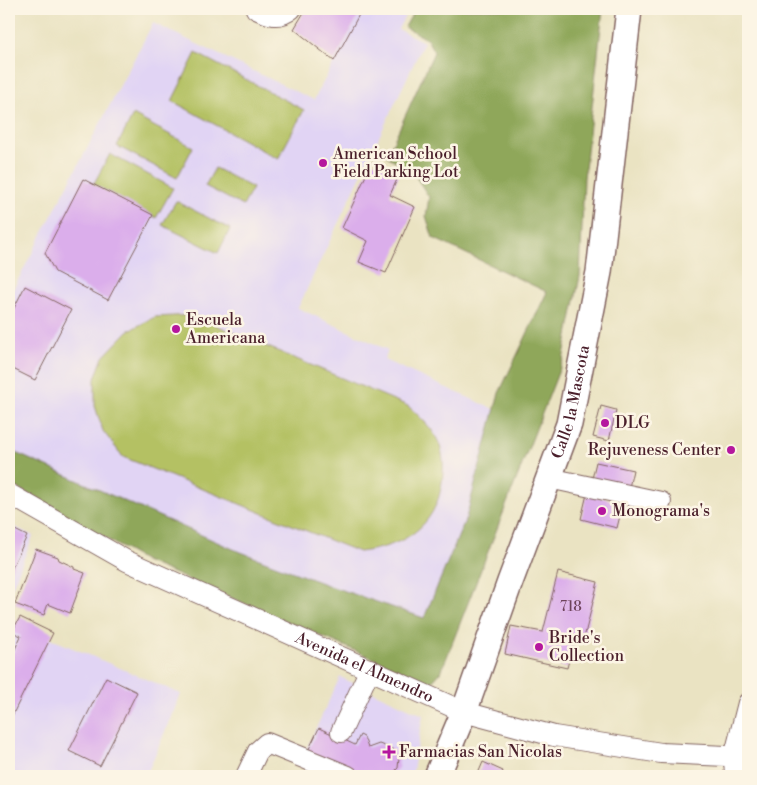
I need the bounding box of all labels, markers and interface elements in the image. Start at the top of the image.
place label: American School Field Parking Lot [332,144,459,182]
marker: American School Field Parking Lot [317,157,329,169]
place label: Escuela Americana [185,310,266,348]
marker: Escuela Americana [170,323,182,335]
street label: Calle la Mascota [547,343,595,461]
place label: DLG [615,413,650,433]
marker: DLG [599,417,611,429]
place label: Rejuveness Center [588,440,721,460]
marker: Rejuveness Center [725,444,737,456]
place label: Monograma's [612,501,710,521]
marker: Monograma's [596,505,608,517]
house number: 718 [560,598,582,616]
street label: Avenida el Almendro [291,627,437,707]
place label: Bride's Collection [548,628,625,666]
marker: Bride's Collection [533,641,545,653]
place label: Farmacias San Nicolas [399,742,562,762]
marker: Farmacias San Nicolas [383,746,395,758]

